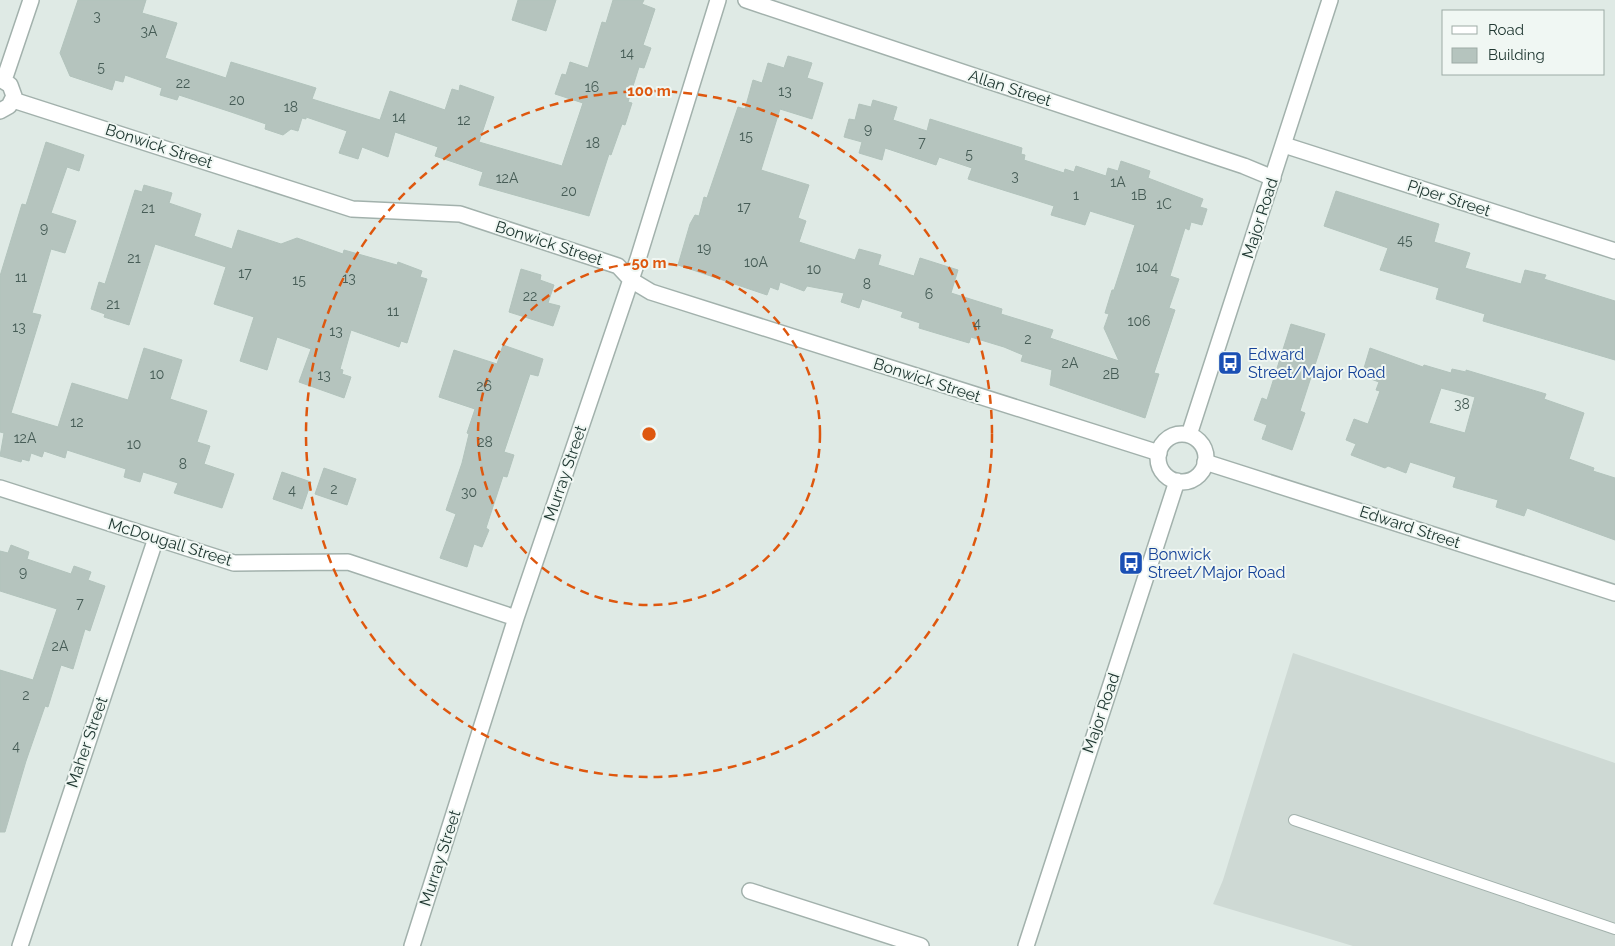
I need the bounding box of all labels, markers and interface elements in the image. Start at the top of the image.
house number: 3 [93,8,101,24]
legend [1442,10,1605,75]
text: Road [1488,21,1524,39]
house number: 3A [141,23,158,39]
house number: 14 [620,45,634,61]
text: Building [1488,46,1545,64]
house number: 5 [97,59,105,75]
street label: Allan Street [966,66,1054,111]
house number: 22 [176,75,190,91]
house number: 16 [585,79,599,95]
text: 100 m [627,82,671,100]
house number: 13 [778,83,792,99]
house number: 20 [229,92,245,108]
house number: 18 [284,99,298,115]
house number: 14 [392,109,406,125]
house number: 12 [457,112,471,128]
street label: Bonwick Street [103,120,216,172]
house number: 9 [864,121,872,137]
house number: 15 [739,128,753,144]
house number: 7 [918,134,926,150]
house number: 18 [586,135,600,151]
house number: 5 [965,146,973,162]
house number: 3 [1011,168,1019,184]
house number: 12A [496,170,519,186]
house number: 1A [1110,174,1126,190]
street label: Major Road [1238,175,1282,261]
street label: Piper Street [1405,176,1494,221]
house number: 20 [561,183,577,199]
house number: 1 [1073,187,1079,203]
house number: 1B [1131,187,1147,203]
house number: 1C [1156,196,1172,212]
house number: 17 [737,199,751,215]
house number: 21 [141,200,155,216]
street label: Bonwick Street [493,217,606,269]
house number: 9 [40,220,48,236]
house number: 45 [1397,232,1413,248]
house number: 19 [697,240,711,256]
house number: 21 [127,250,141,266]
text: 50 m [631,254,667,272]
house number: 10A [744,254,768,270]
house number: 104 [1136,259,1158,275]
house number: 10 [807,261,821,277]
house number: 17 [238,265,252,281]
house number: 11 [15,269,27,285]
house number: 13 [342,270,356,286]
house number: 15 [292,272,306,288]
house number: 8 [863,276,871,292]
house number: 6 [925,286,933,302]
house number: 22 [523,288,537,304]
house number: 21 [106,296,120,312]
house number: 11 [387,303,399,319]
house number: 106 [1127,313,1151,329]
house number: 4 [973,315,981,331]
house number: 13 [12,319,26,335]
house number: 13 [329,323,343,339]
house number: 2 [1024,331,1032,347]
place label: Edward Street/Major Road [1248,345,1386,382]
bus stop icon: Edward Street/Major Road [1217,350,1243,376]
street label: Bonwick Street [871,354,984,406]
house number: 2A [1062,355,1079,371]
house number: 10 [150,366,164,382]
house number: 2B [1103,366,1119,382]
house number: 13 [317,367,331,383]
house number: 26 [476,378,492,394]
house number: 38 [1454,396,1470,412]
house number: 12 [70,414,84,430]
street label: Murray Street [540,422,590,523]
centre of rings [640,425,658,443]
house number: 12A [14,430,37,446]
house number: 28 [477,434,493,450]
house number: 10 [127,436,141,452]
house number: 8 [179,456,187,472]
house number: 2 [330,481,338,497]
house number: 4 [288,482,296,498]
house number: 30 [461,484,477,500]
street label: Edward Street [1357,502,1463,552]
street label: McDougall Street [106,514,235,570]
place label: Bonwick Street/Major Road [1148,545,1286,582]
bus stop icon: Bonwick Street/Major Road [1118,550,1144,576]
house number: 9 [19,564,27,580]
house number: 7 [76,595,84,611]
house number: 2A [52,638,69,654]
street label: Major Road [1078,670,1124,756]
house number: 2 [22,687,30,703]
street label: Maher Street [63,693,112,790]
house number: 4 [12,738,20,754]
street label: Murray Street [416,807,465,908]

